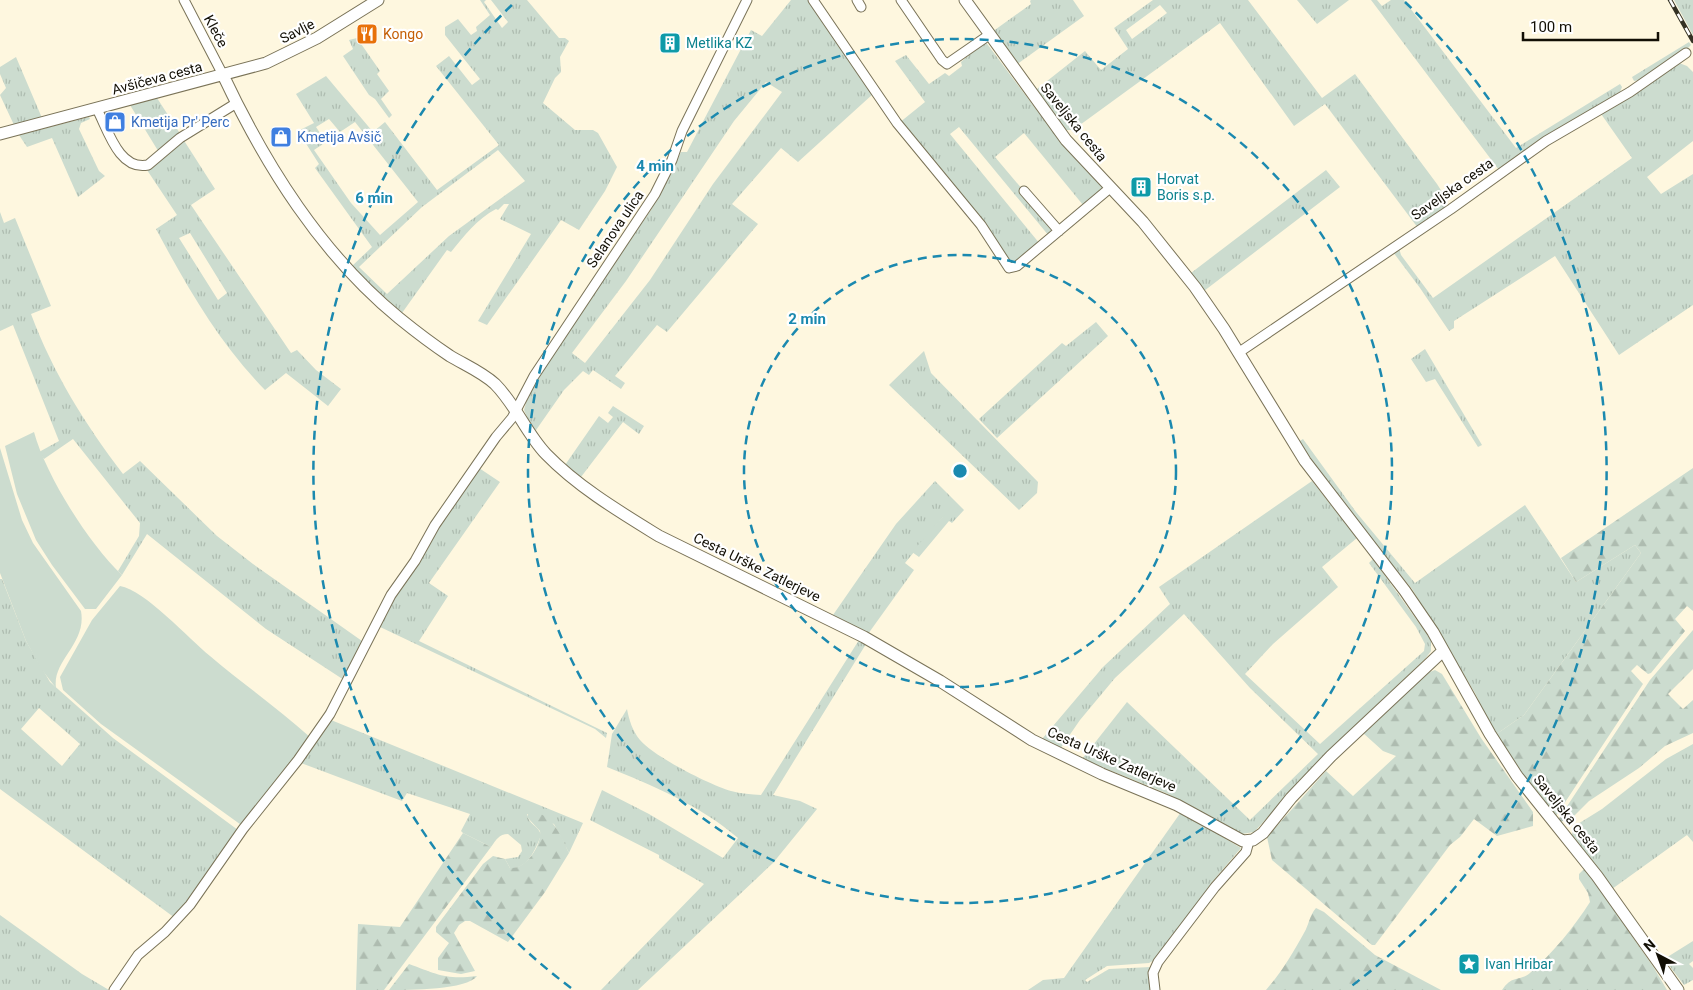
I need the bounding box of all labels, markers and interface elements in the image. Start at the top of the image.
scale bar [1523,10,1658,42]
street label: Kleče [201,12,231,50]
street label: Savlje [277,16,317,46]
text: 100 m [1530,18,1572,36]
restaurant icon: Kongo [355,22,379,46]
place label: Kongo [383,26,423,42]
building icon: Metlika KZ [658,31,682,55]
place label: Metlika KZ [686,35,752,51]
street label: Avšičeva cesta [110,58,204,98]
street label: Saveljska cesta [1037,80,1111,164]
shop icon: Kmetija Pr' Perc [103,110,127,134]
place label: Kmetija Pr' Perc [131,114,229,130]
shop icon: Kmetija Avšič [269,125,293,149]
place label: Kmetija Avšič [297,129,381,145]
street label: Saveljska cesta [1408,155,1496,223]
text: 4 min [636,157,674,175]
place label: Horvat Boris s.p. [1157,171,1215,203]
building icon: Horvat Boris s.p. [1129,175,1153,199]
street label: Selanova ulica [583,187,647,271]
text: 6 min [355,189,393,207]
text: 2 min [788,310,826,328]
centre of rings [951,462,969,480]
street label: Cesta Urške Zatlerjeve [691,529,823,605]
street label: Cesta Urške Zatlerjeve [1045,723,1179,795]
street label: Saveljska cesta [1530,772,1604,856]
north arrow [1633,930,1683,980]
text: N [1640,936,1658,954]
place icon: Ivan Hribar [1457,952,1481,976]
place label: Ivan Hribar [1485,956,1553,972]

